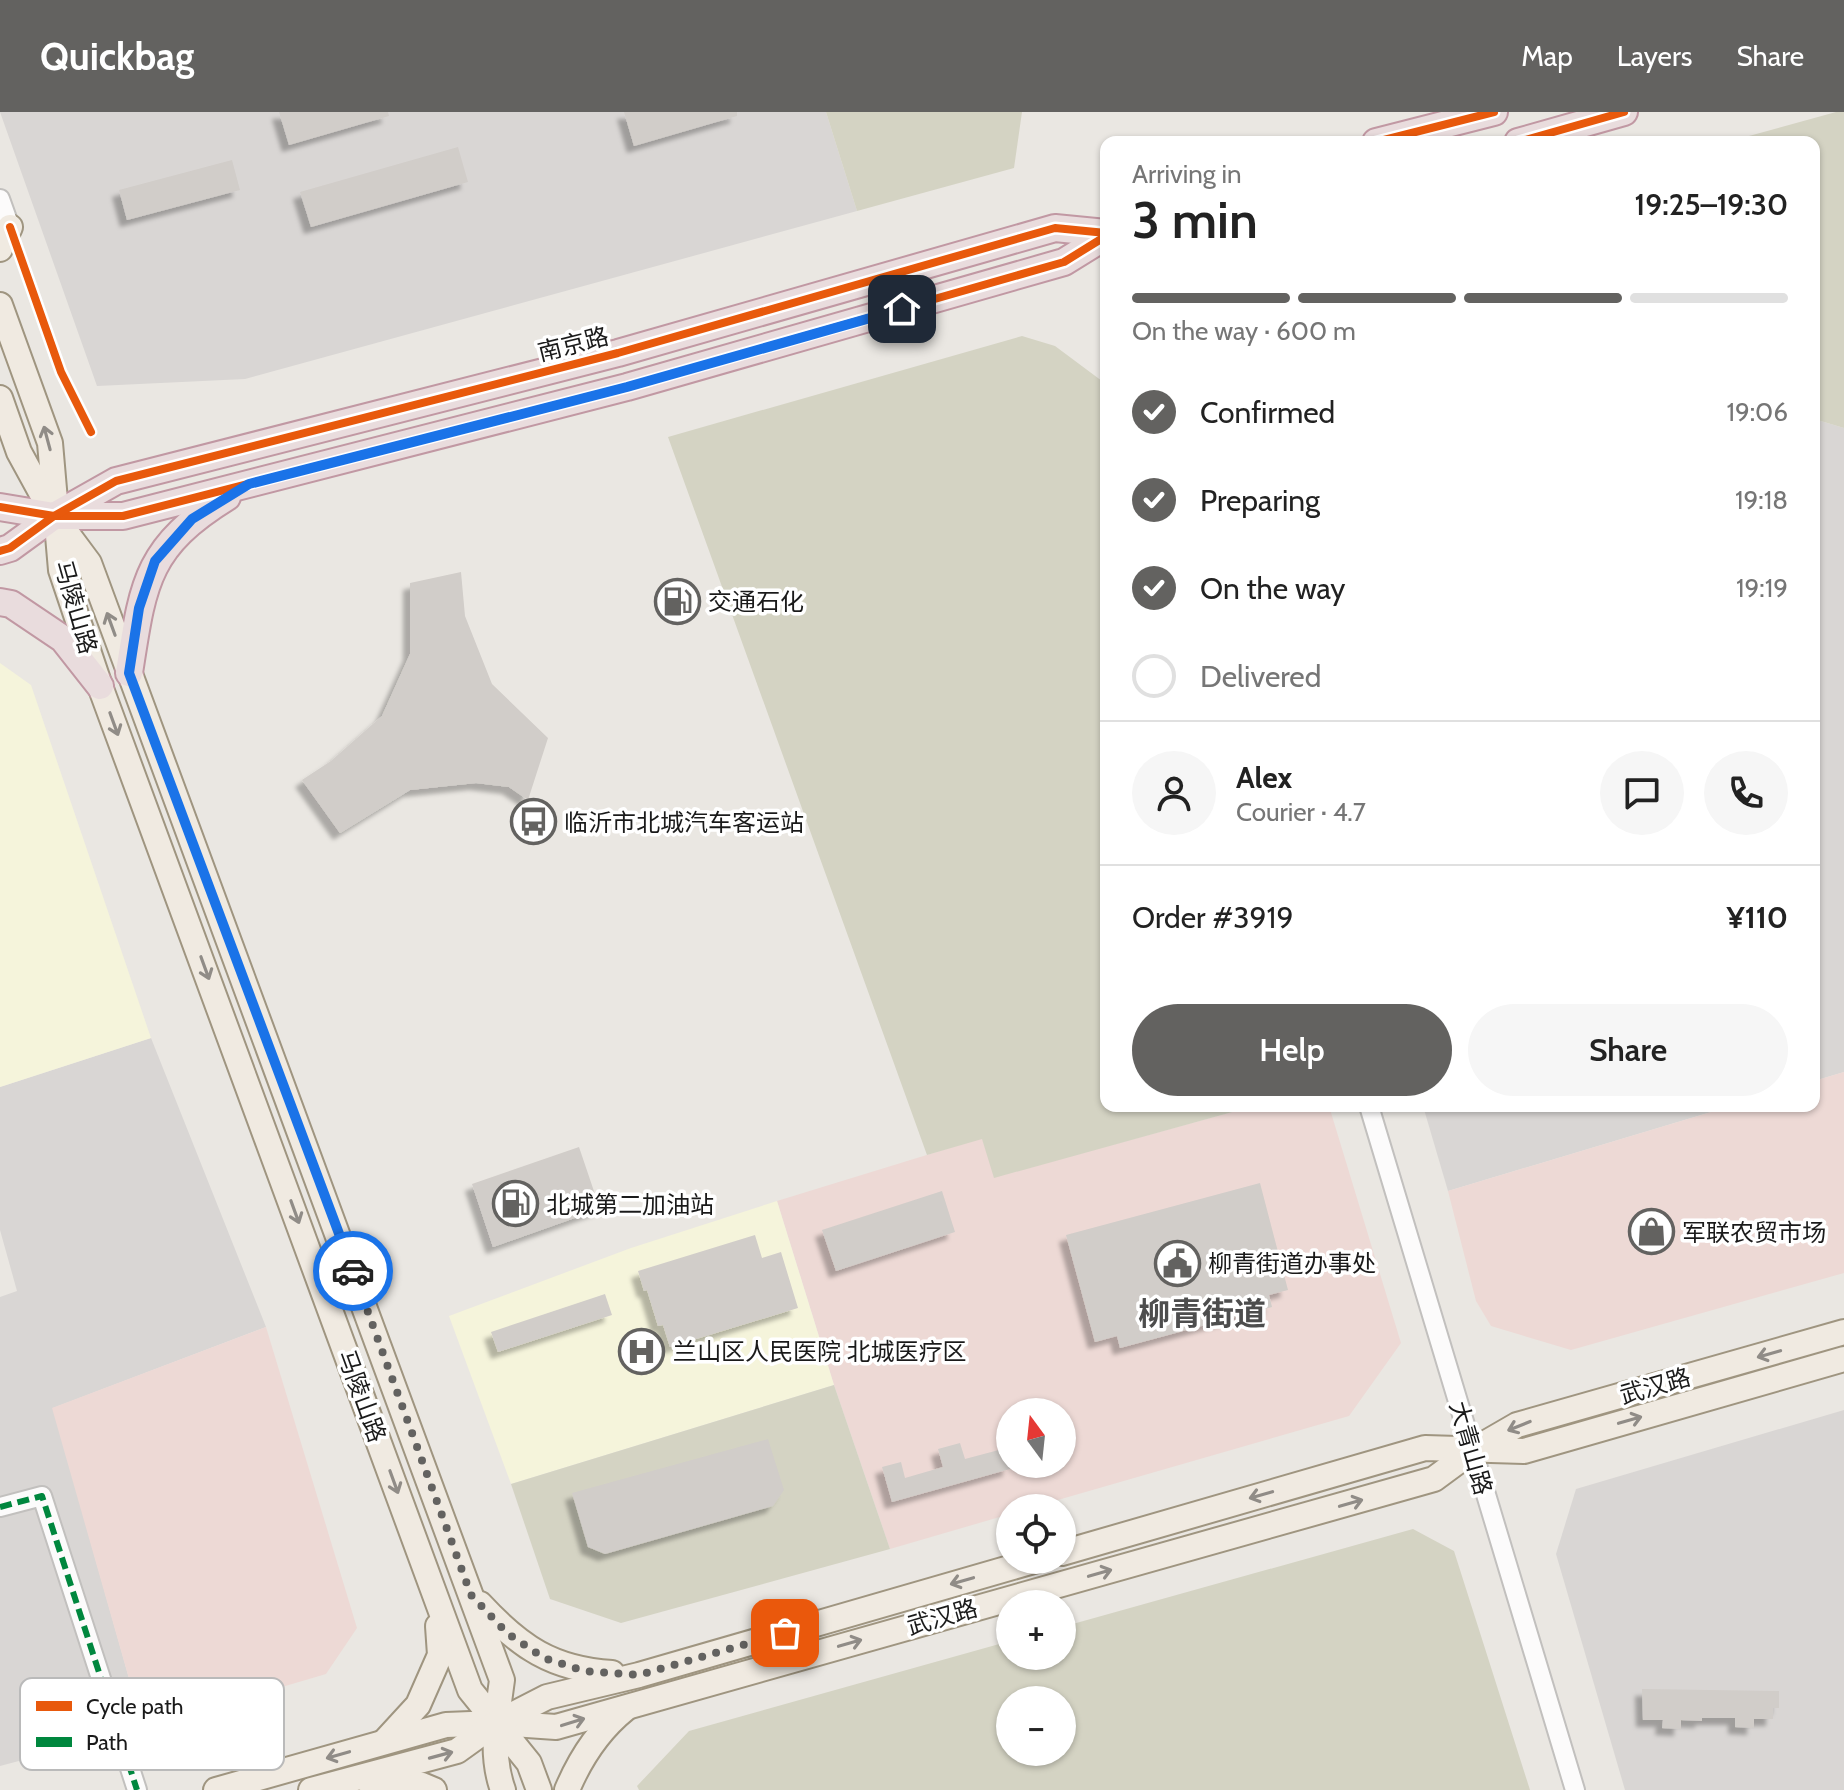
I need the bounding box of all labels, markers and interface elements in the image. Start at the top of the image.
text: Quickbag [40,33,194,80]
text: Map [1521,39,1573,73]
text: Layers [1617,39,1692,73]
text: Share [1736,39,1804,73]
text: Arriving in [1132,158,1242,190]
text: 19:25–19:30 [1635,186,1788,223]
text: 3 min [1132,188,1258,251]
pin [868,275,936,343]
icon: home [880,287,924,331]
text: On the way · 600 m [1132,315,1356,347]
street label: 南京路 [535,321,611,367]
icon: check [1132,390,1176,434]
text: Confirmed [1200,394,1335,431]
text: 19:06 [1726,396,1788,428]
one-way arrow [38,426,53,452]
icon: check [1132,478,1176,522]
text: Preparing [1200,482,1320,519]
text: 19:18 [1735,484,1788,516]
street label: 马陵山路 [49,557,103,657]
icon: check [1132,566,1176,610]
text: On the way [1200,570,1345,607]
text: 19:19 [1736,572,1788,604]
fuel station icon: 交通石化 [653,577,701,625]
place label: 交通石化 [708,587,804,616]
one-way arrow [103,612,118,637]
text: Delivered [1200,658,1321,695]
one-way arrow [108,712,122,736]
button: person [1132,751,1216,835]
button: chat [1600,751,1684,835]
button: phone [1704,751,1788,835]
text: Alex [1236,759,1292,796]
text: Courier · 4.7 [1236,796,1366,828]
bus stop icon: 临沂市北城汽车客运站 [509,798,557,846]
place label: 临沂市北城汽车客运站 [564,808,804,837]
text: Order #3919 [1132,899,1293,936]
text: ¥110 [1727,899,1788,936]
one-way arrow [198,955,213,980]
button: Help [1132,1004,1452,1096]
button: Share [1468,1004,1788,1096]
fuel station icon: 北城第二加油站 [491,1180,539,1228]
place label: 北城第二加油站 [546,1190,714,1219]
one-way arrow [289,1199,303,1224]
shop icon: 军联农贸市场 [1627,1208,1675,1256]
place label: 军联农贸市场 [1682,1218,1826,1247]
courier [313,1231,393,1311]
public building icon: 柳青街道办事处 [1153,1239,1201,1287]
icon: car [331,1249,375,1293]
place label: 柳青街道办事处 [1208,1249,1376,1278]
district label: 柳青街道 [1138,1294,1266,1333]
hospital icon: 兰山区人民医院 北城医疗区 [618,1327,666,1375]
place label: 兰山区人民医院 北城医疗区 [673,1337,966,1366]
street label: 马陵山路 [332,1346,392,1446]
one-way arrow [1756,1347,1782,1362]
street label: 武汉路 [1616,1362,1694,1410]
north arrow [996,1398,1076,1478]
map controls [996,1398,1076,1766]
street label: 大青山路 [1444,1398,1498,1498]
one-way arrow [1616,1412,1642,1427]
one-way arrow [1507,1419,1532,1434]
one-way arrow [388,1470,402,1494]
one-way arrow [1248,1488,1274,1503]
button: locate [996,1494,1076,1574]
one-way arrow [1337,1495,1363,1510]
one-way arrow [1087,1565,1113,1580]
one-way arrow [949,1575,975,1590]
button: + [996,1590,1076,1670]
street label: 武汉路 [903,1593,981,1641]
pin [751,1599,819,1667]
icon: bag [763,1611,807,1655]
one-way arrow [837,1635,862,1649]
legend [20,1678,284,1770]
button: − [996,1686,1076,1766]
text: Cycle path [86,1693,184,1720]
one-way arrow [560,1714,585,1728]
text: Path [86,1729,128,1756]
one-way arrow [427,1747,453,1762]
one-way arrow [325,1748,351,1763]

